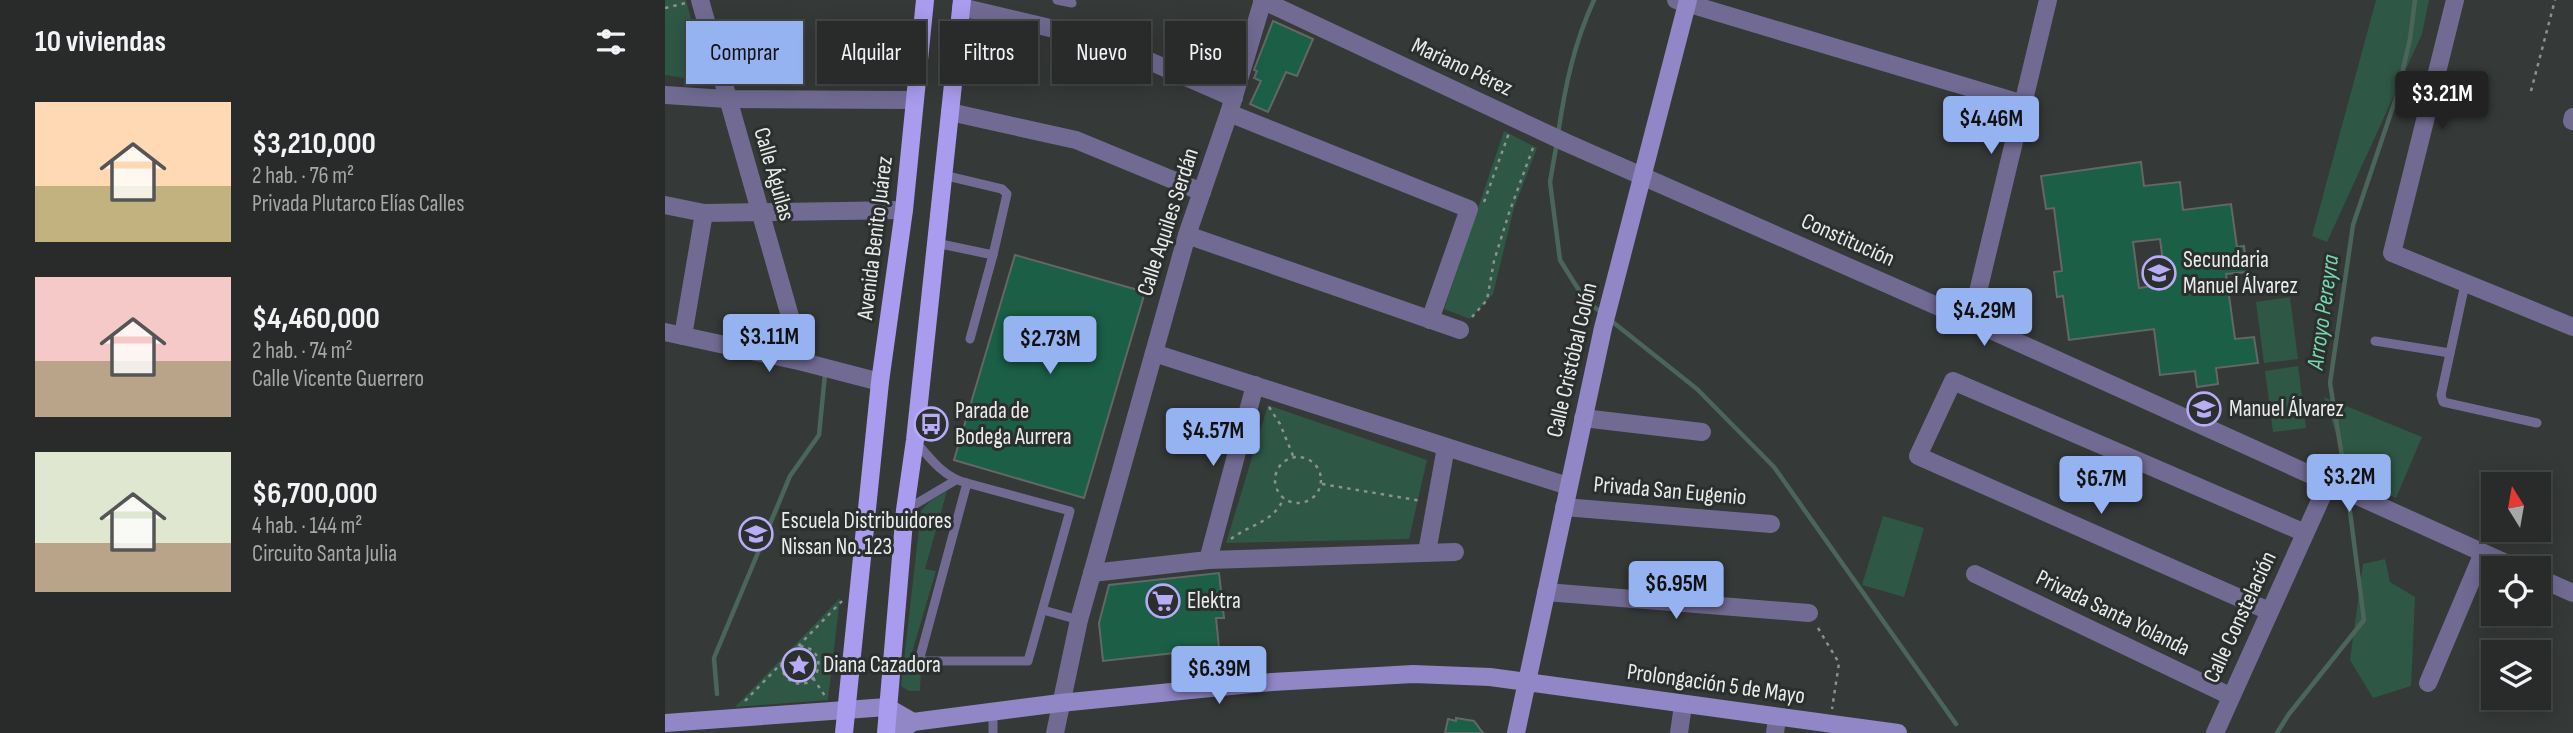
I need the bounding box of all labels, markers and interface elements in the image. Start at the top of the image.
chip: Comprar [686,21,803,84]
chip: Alquilar [817,21,926,84]
chip: Filtros [940,21,1038,84]
chip: Nuevo [1052,21,1151,84]
chip: Piso [1165,21,1246,84]
icon: filters [592,23,630,61]
text: 10 viviendas [35,24,166,60]
street label: Mariano Pérez [1407,31,1517,103]
pin: $3.21M [2385,72,2499,131]
text: $3.21M [2411,80,2473,108]
pin: $4.46M [1934,96,2048,156]
text: $4.46M [1959,105,2023,133]
street label: Calle Águilas [747,124,801,224]
text: $3,210,000 [252,126,376,162]
icon: home [91,130,175,214]
street label: Calle Aquiles Serdán [1131,145,1205,299]
street label: Avenida Benito Juárez [851,155,899,322]
text: 2 hab. · 76 m² [252,162,354,190]
text: Privada Plutarco Elías Calles [252,190,464,218]
street label: Constitución [1797,207,1899,273]
place label: Secundaria Manuel Álvarez [2183,246,2298,300]
water label: Arroyo Pereyra [2300,252,2345,372]
school or university icon: Secundaria Manuel Álvarez [2140,254,2178,292]
street label: Calle Cristóbal Colón [1541,280,1603,440]
pin: $4.29M [1927,288,2041,348]
text: $4.29M [1952,297,2016,325]
text: $4,460,000 [252,301,380,337]
icon: home [91,305,175,389]
pin: $3.11M [712,314,826,374]
pin: $2.73M [993,316,1107,376]
text: $3.11M [739,323,799,351]
text: $2.73M [1019,325,1081,353]
text: 2 hab. · 74 m² [252,337,353,365]
text: Calle Vicente Guerrero [252,365,424,393]
school or university icon: Manuel Álvarez [2185,390,2223,428]
place label: Manuel Álvarez [2229,395,2344,423]
place label: Parada de Bodega Aurrera [955,397,1072,451]
bus stop icon: Parada de Bodega Aurrera [912,405,950,443]
pin: $4.57M [1156,408,1270,468]
text: $4.57M [1182,417,1244,445]
pin: $3.2M [2300,454,2398,514]
pin: $6.7M [2052,456,2150,516]
text: $3.2M [2323,463,2375,491]
text: $6.7M [2075,465,2127,493]
street label: Privada San Eugenio [1592,470,1748,512]
north arrow [2481,472,2551,542]
map controls [2481,472,2551,710]
text: $6,700,000 [252,476,378,512]
icon: home [91,480,175,564]
place label: Escuela Distribuidores Nissan No. 123 [781,507,952,561]
text: 4 hab. · 144 m² [252,512,363,540]
school or university icon: Escuela Distribuidores Nissan No. 123 [737,515,775,553]
text: Circuito Santa Julia [252,540,397,568]
street label: Calle Constelación [2197,547,2283,687]
button: locate [2481,556,2551,626]
pin: $6.95M [1619,562,1733,621]
street label: Privada Santa Yolanda [2032,564,2194,662]
text: $6.95M [1645,570,1707,598]
supermarket icon: Elektra [1144,582,1182,620]
place label: Elektra [1187,587,1241,615]
button: layers [2481,640,2551,710]
place icon: Diana Cazadora [780,646,818,684]
pin: $6.39M [1162,646,1276,706]
place label: Diana Cazadora [823,651,941,679]
text: $6.39M [1187,655,1251,683]
street label: Prolongación 5 de Mayo [1625,658,1807,710]

